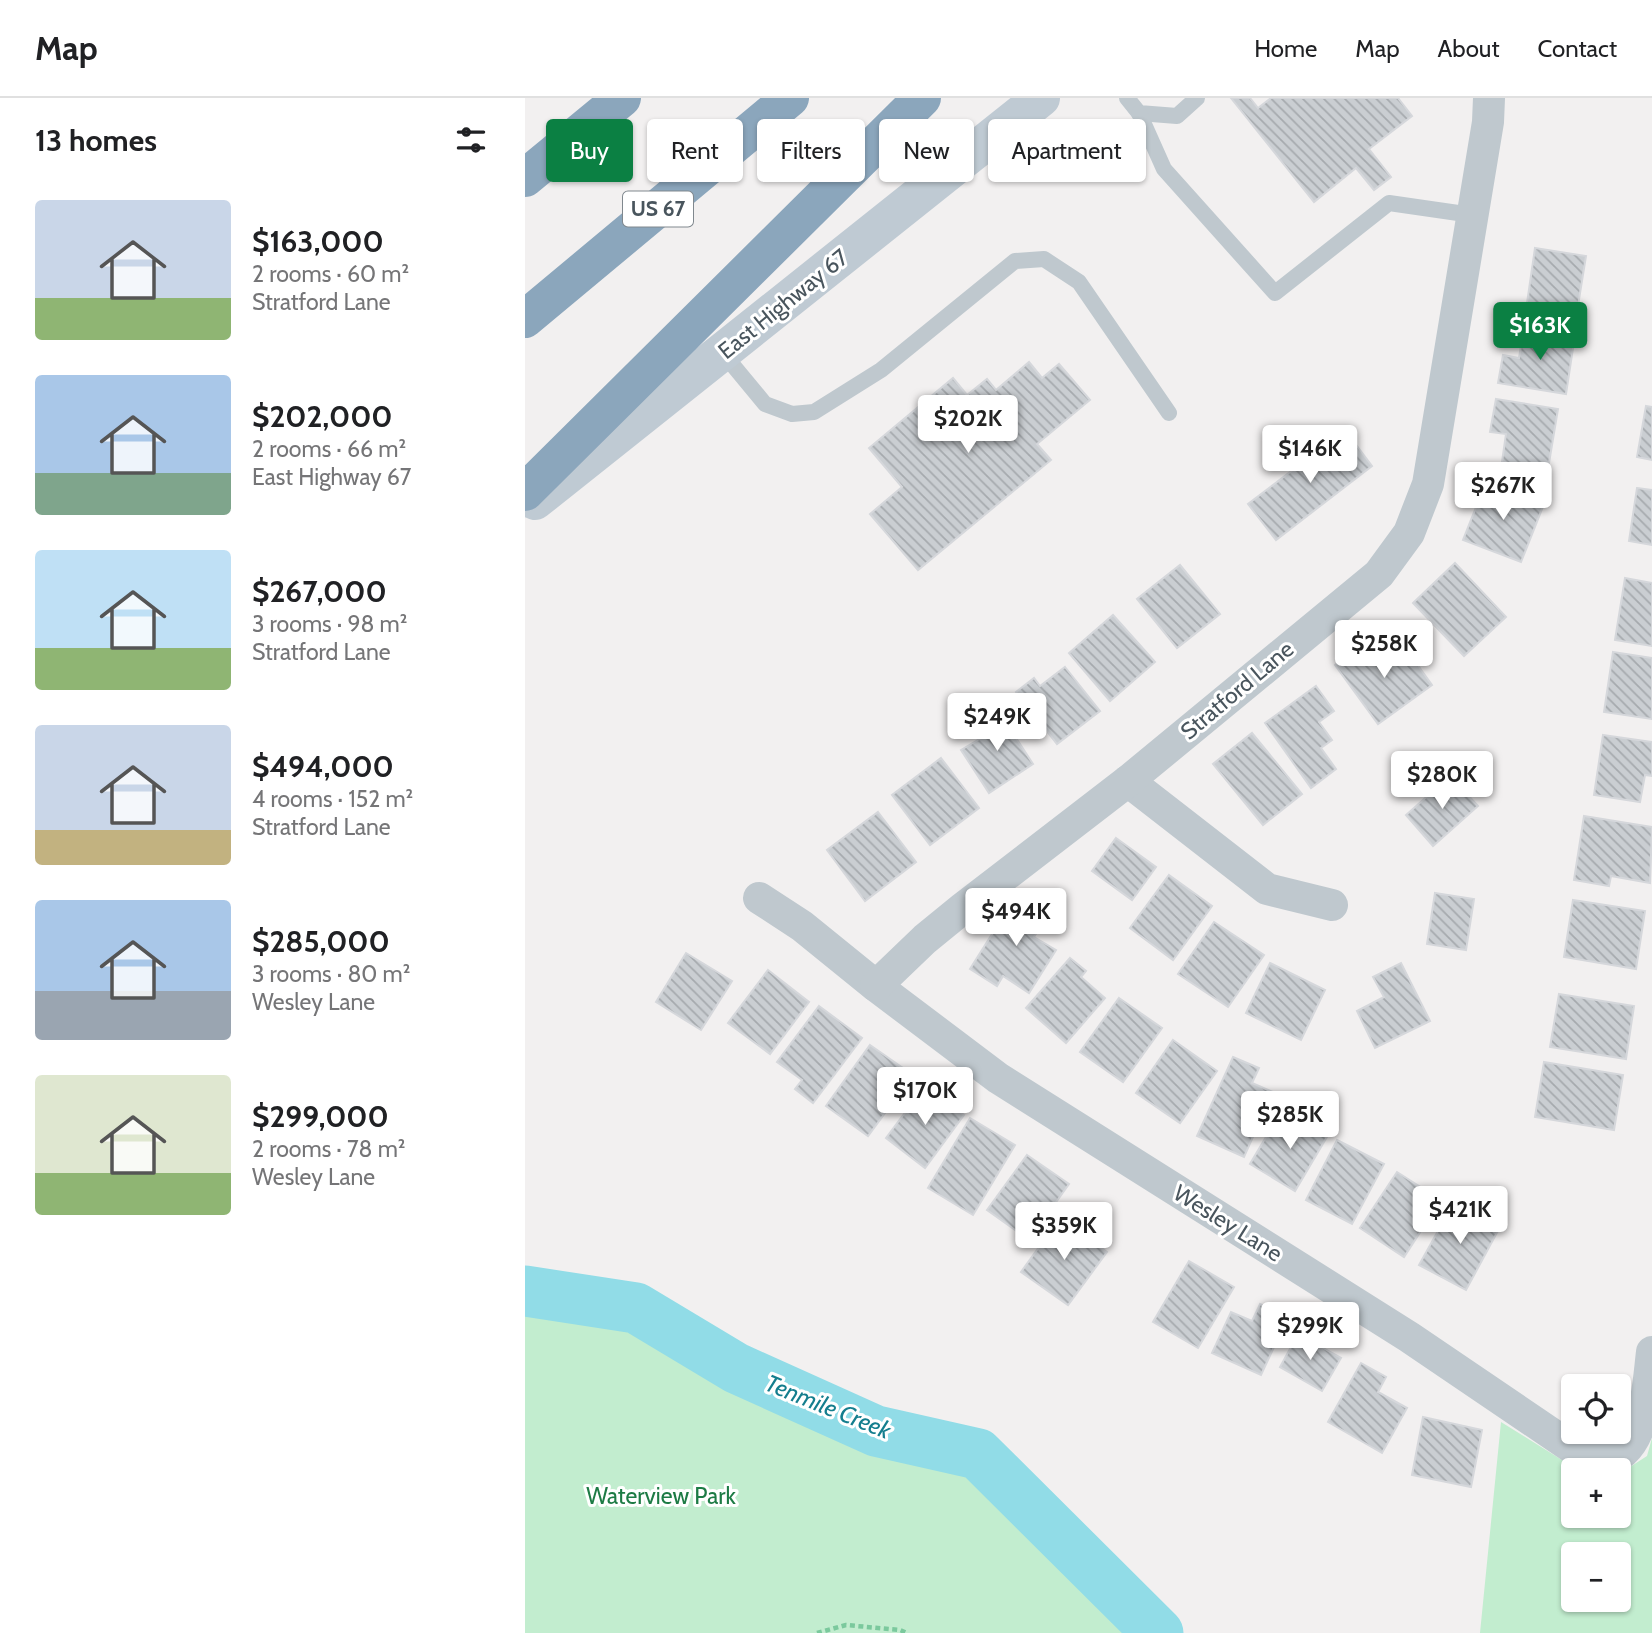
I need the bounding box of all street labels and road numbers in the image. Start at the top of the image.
road number: US 67 [623,192,693,226]
street label: East Highway 67 [712,243,854,365]
street label: Stratford Lane [1175,635,1299,745]
street label: Wesley Lane [1168,1179,1288,1268]

